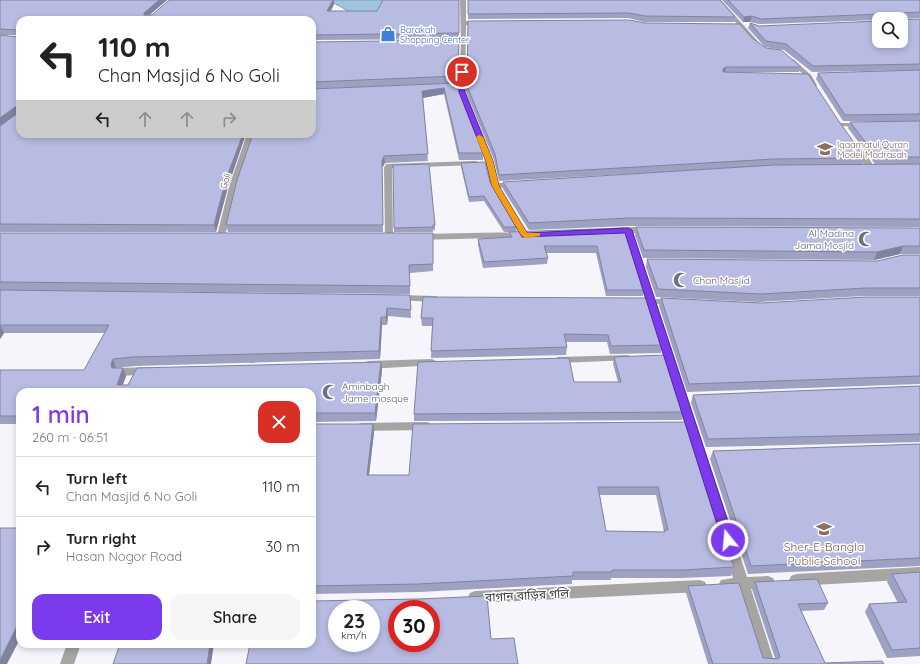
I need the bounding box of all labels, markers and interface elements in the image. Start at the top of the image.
map controls [872,12,908,48]
button: search [872,12,908,48]
place label: Barakah Shopping Center [400,24,470,45]
shop icon: Barakah Shopping Center [379,25,397,43]
text: 110 m [98,29,171,64]
icon: left [32,32,84,84]
pin [445,55,479,89]
icon: arrive [451,61,473,83]
text: Chan Masjid 6 No Goli [98,64,280,87]
icon: left [92,108,114,130]
icon: ahead [134,108,156,130]
icon: ahead [176,108,198,130]
icon: right [218,108,240,130]
place label: Iqaamatul Quran Model Madrasah [837,139,908,160]
school or university icon: Iqaamatul Quran Model Madrasah [816,140,834,158]
street label: Goli [217,172,233,190]
place label: Al Madina Jama Mosjid [794,227,854,252]
mosque icon: Al Madina Jama Mosjid [857,230,875,248]
mosque icon: Chan Masjid [672,271,690,289]
place label: Chan Masjid [693,274,750,287]
place label: Aminbagh Jame mosque [342,380,409,405]
mosque icon: Aminbagh Jame mosque [321,383,339,401]
text: 1 min [32,399,90,429]
button: close [258,401,300,443]
text: 260 m · 06:51 [32,429,108,445]
text: Turn left [66,469,128,488]
icon: left [32,476,54,498]
text: 110 m [262,477,300,496]
text: Chan Masjid 6 No Goli [66,488,197,504]
position arrow [707,519,749,561]
school or university icon: Sher-E-Bangla Public School [815,520,833,538]
text: Turn right [66,529,137,548]
icon: right [32,536,54,558]
text: 30 m [265,537,300,556]
place label: Sher-E-Bangla Public School [784,539,864,568]
text: Hasan Nogor Road [66,548,182,564]
street label: বাগান বাড়ির গলি [484,585,570,605]
button: Exit [32,594,162,640]
button: Share [170,594,300,640]
speed limit sign: 30 [388,600,440,652]
text: 23 [343,608,365,633]
text: km/h [341,629,367,642]

